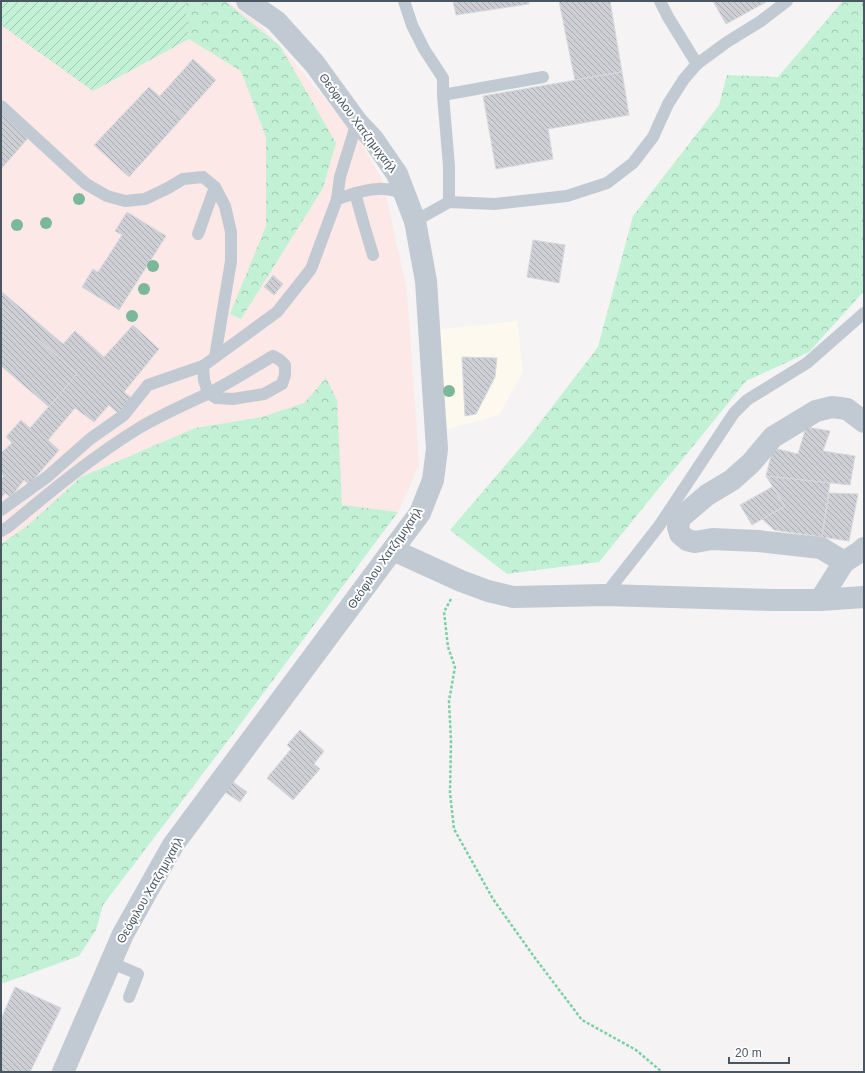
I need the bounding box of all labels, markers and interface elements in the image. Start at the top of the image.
street label: Θεόφιλου Χατζημιχαήλ [316,71,400,175]
street label: Θεόφιλου Χατζημιχαήλ [345,505,425,611]
street label: Θεόφιλου Χατζημιχαήλ [114,834,186,946]
scale bar [729,1039,789,1065]
text: 20 m [735,1046,762,1060]

